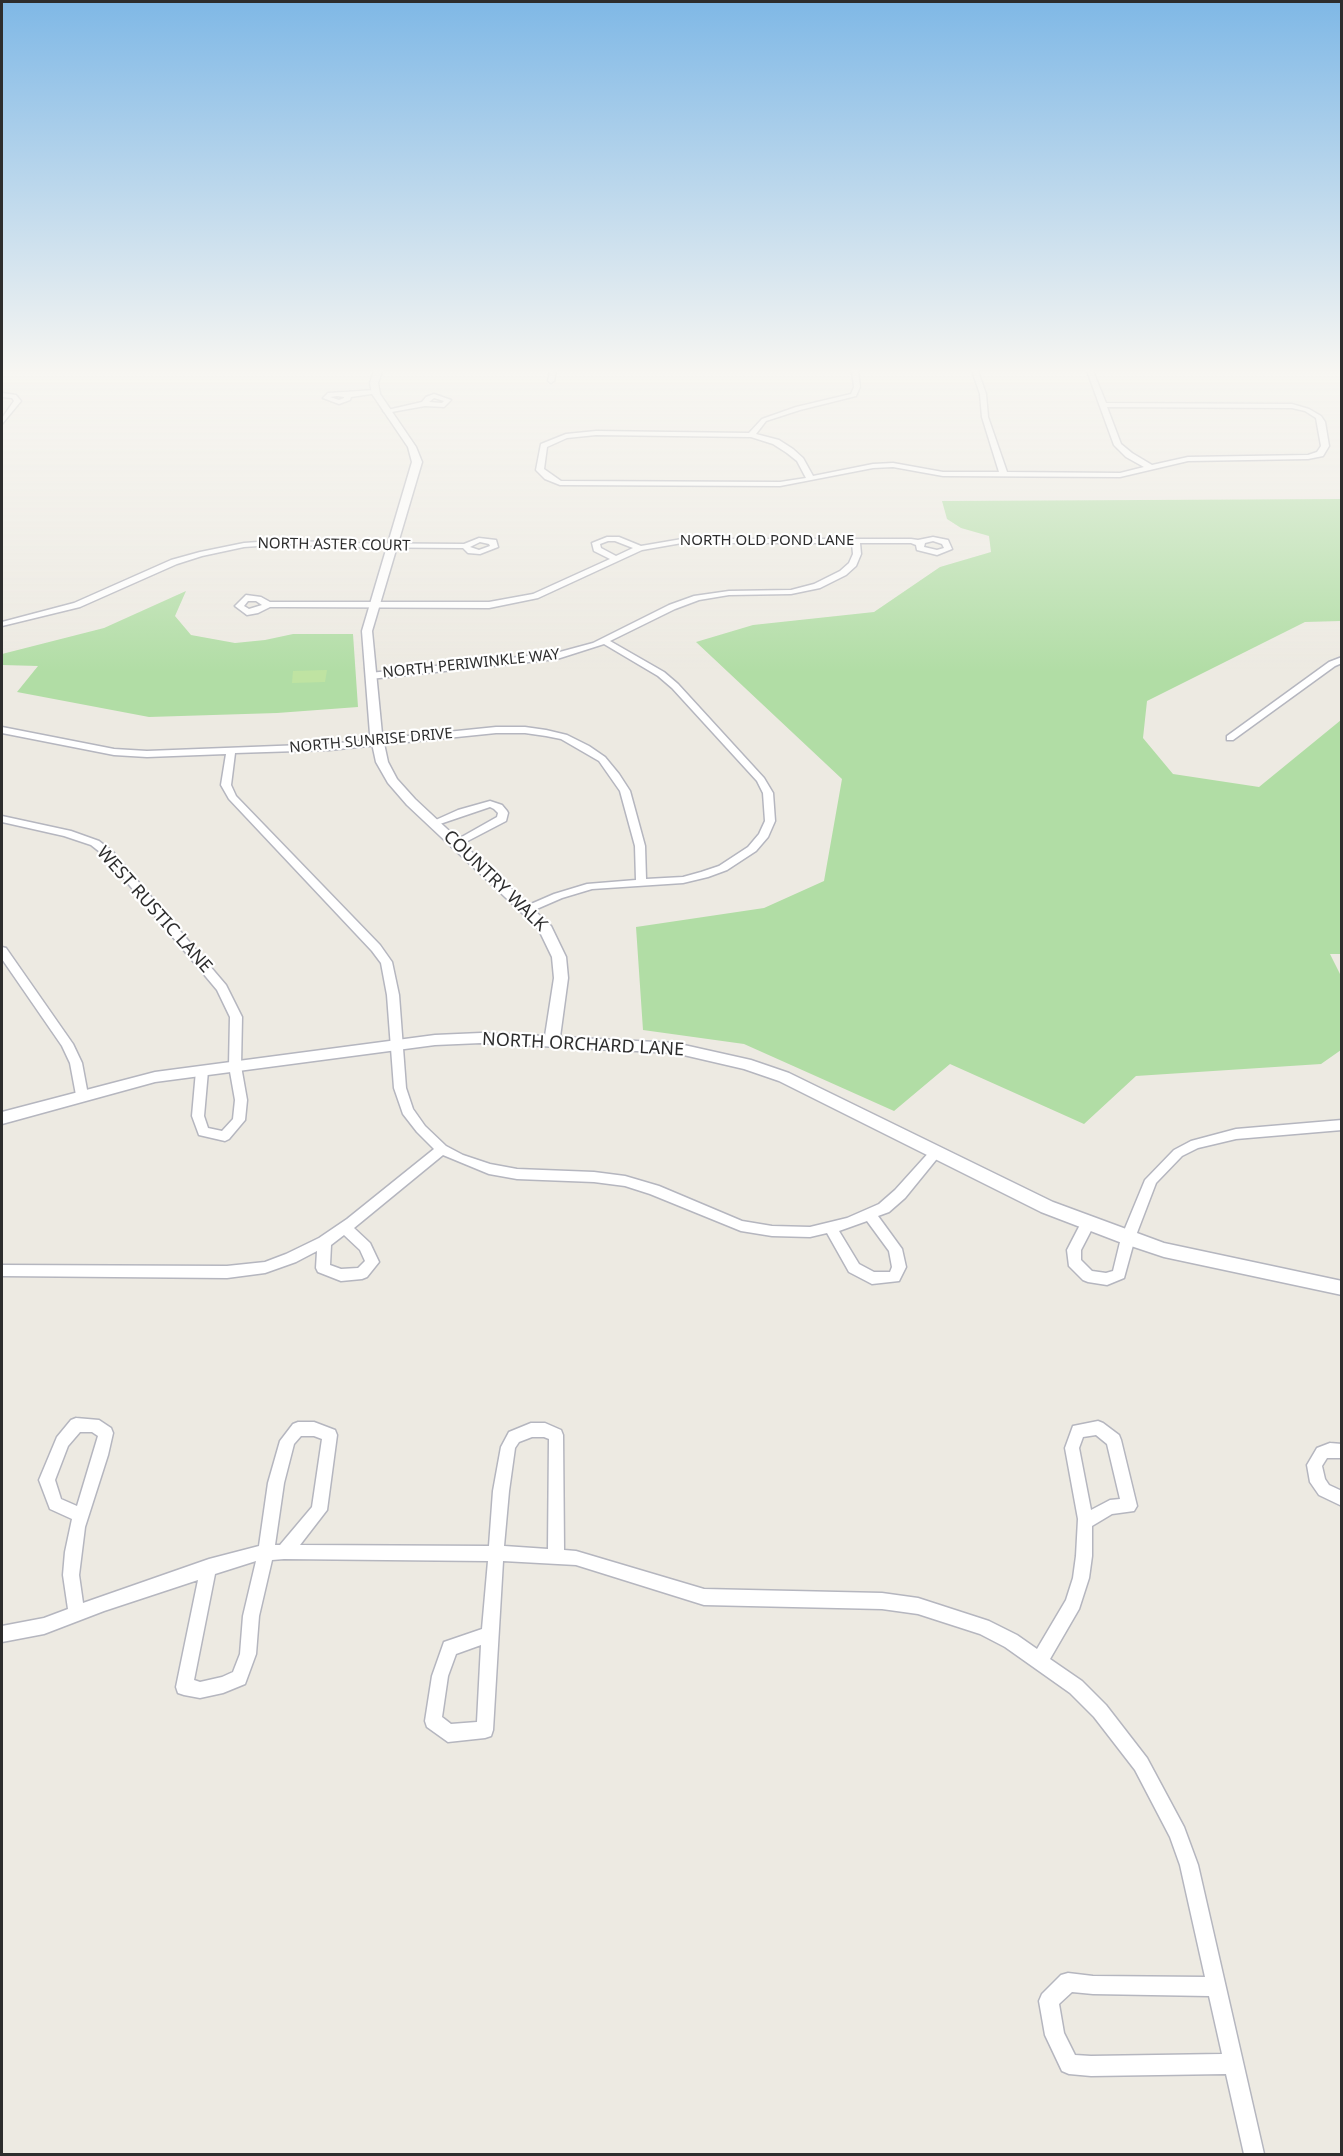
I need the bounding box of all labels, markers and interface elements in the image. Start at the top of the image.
street label: NORTH OLD POND LANE [680,532,854,550]
street label: NORTH ASTER COURT [257,535,411,555]
street label: NORTH PERIWINKLE WAY [382,646,560,682]
street label: NORTH SUNRISE DRIVE [289,725,453,757]
street label: COUNTRY WALK [439,826,551,936]
street label: WEST RUSTIC LANE [92,842,216,978]
street label: NORTH ORCHARD LANE [482,1029,684,1061]

